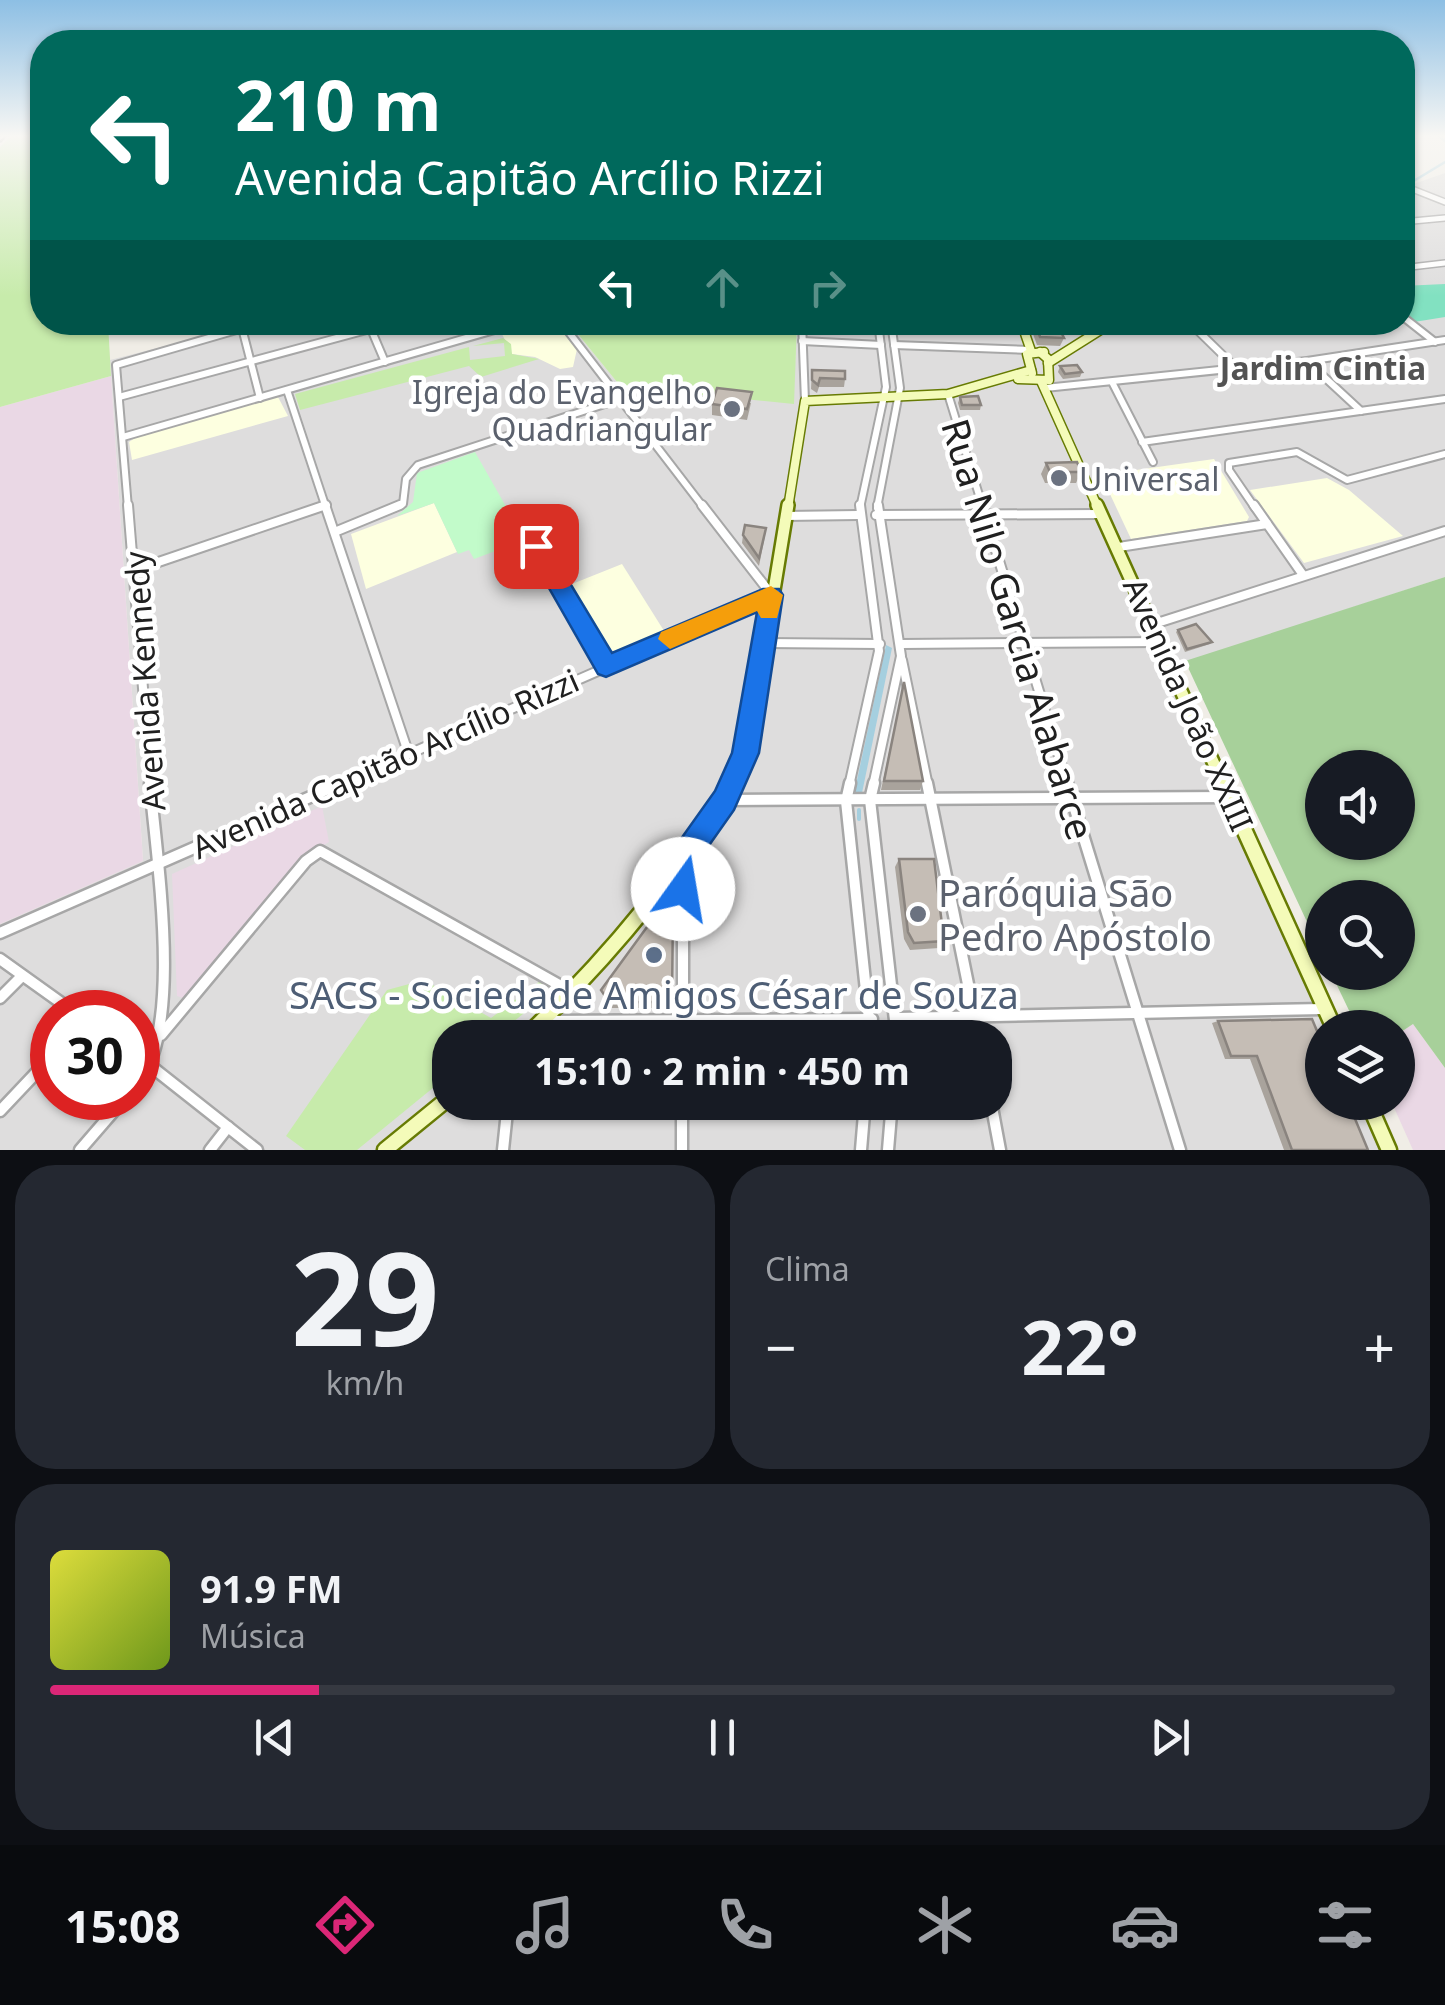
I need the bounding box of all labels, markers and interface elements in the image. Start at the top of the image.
text: 210 m [235,56,442,152]
icon: left [70,70,200,200]
text: Avenida Capitão Arcílio Rizzi [235,147,825,208]
icon: left [590,260,645,315]
icon: ahead [695,260,750,315]
icon: right [800,260,855,315]
district label: Jardim Cintia [1217,346,1426,389]
place label: Igreja do Evangelho Quadriangular [412,370,712,450]
marker: Igreja do Evangelho Quadriangular [721,398,743,420]
street label: Rua Nilo Garcia Alabarce [930,412,1108,846]
place label: Universal [1079,457,1219,500]
marker: Universal [1048,467,1070,489]
pin [494,504,579,589]
icon: arrive [509,519,564,574]
street label: Avenida Kennedy [113,549,175,812]
street label: Avenida João XXIII [1114,571,1264,837]
street label: Avenida Capitão Arcílio Rizzi [185,658,585,868]
map controls [1305,750,1415,1120]
button: sound [1305,750,1415,860]
position arrow [631,837,735,941]
place label: Paróquia São Pedro Apóstolo [938,866,1212,962]
button: search [1305,880,1415,990]
marker: Paróquia São Pedro Apóstolo [907,903,929,925]
marker: SACS - Sociedade Amigos César de Souza [643,944,665,966]
place label: SACS - Sociedade Amigos César de Souza [289,968,1019,1020]
speed limit sign: 30 [30,990,160,1120]
button: layers [1305,1010,1415,1120]
text: 15:10 · 2 min · 450 m [534,1044,910,1096]
text: 29 [291,1207,439,1384]
text: Clima [765,1247,850,1290]
text: 22° [1021,1295,1139,1397]
text: − [765,1309,796,1384]
text: + [1364,1309,1395,1384]
text: km/h [326,1361,404,1404]
text: 91.9 FM [200,1562,342,1614]
text: Música [200,1614,306,1657]
icon: previous [247,1710,302,1765]
icon: pause [695,1710,750,1765]
icon: next [1143,1710,1198,1765]
icon: directions [310,1890,380,1960]
icon: music [510,1890,580,1960]
icon: phone [710,1890,780,1960]
icon: climate [910,1890,980,1960]
icon: car [1110,1890,1180,1960]
icon: filters [1310,1890,1380,1960]
text: 15:08 [65,1895,181,1956]

